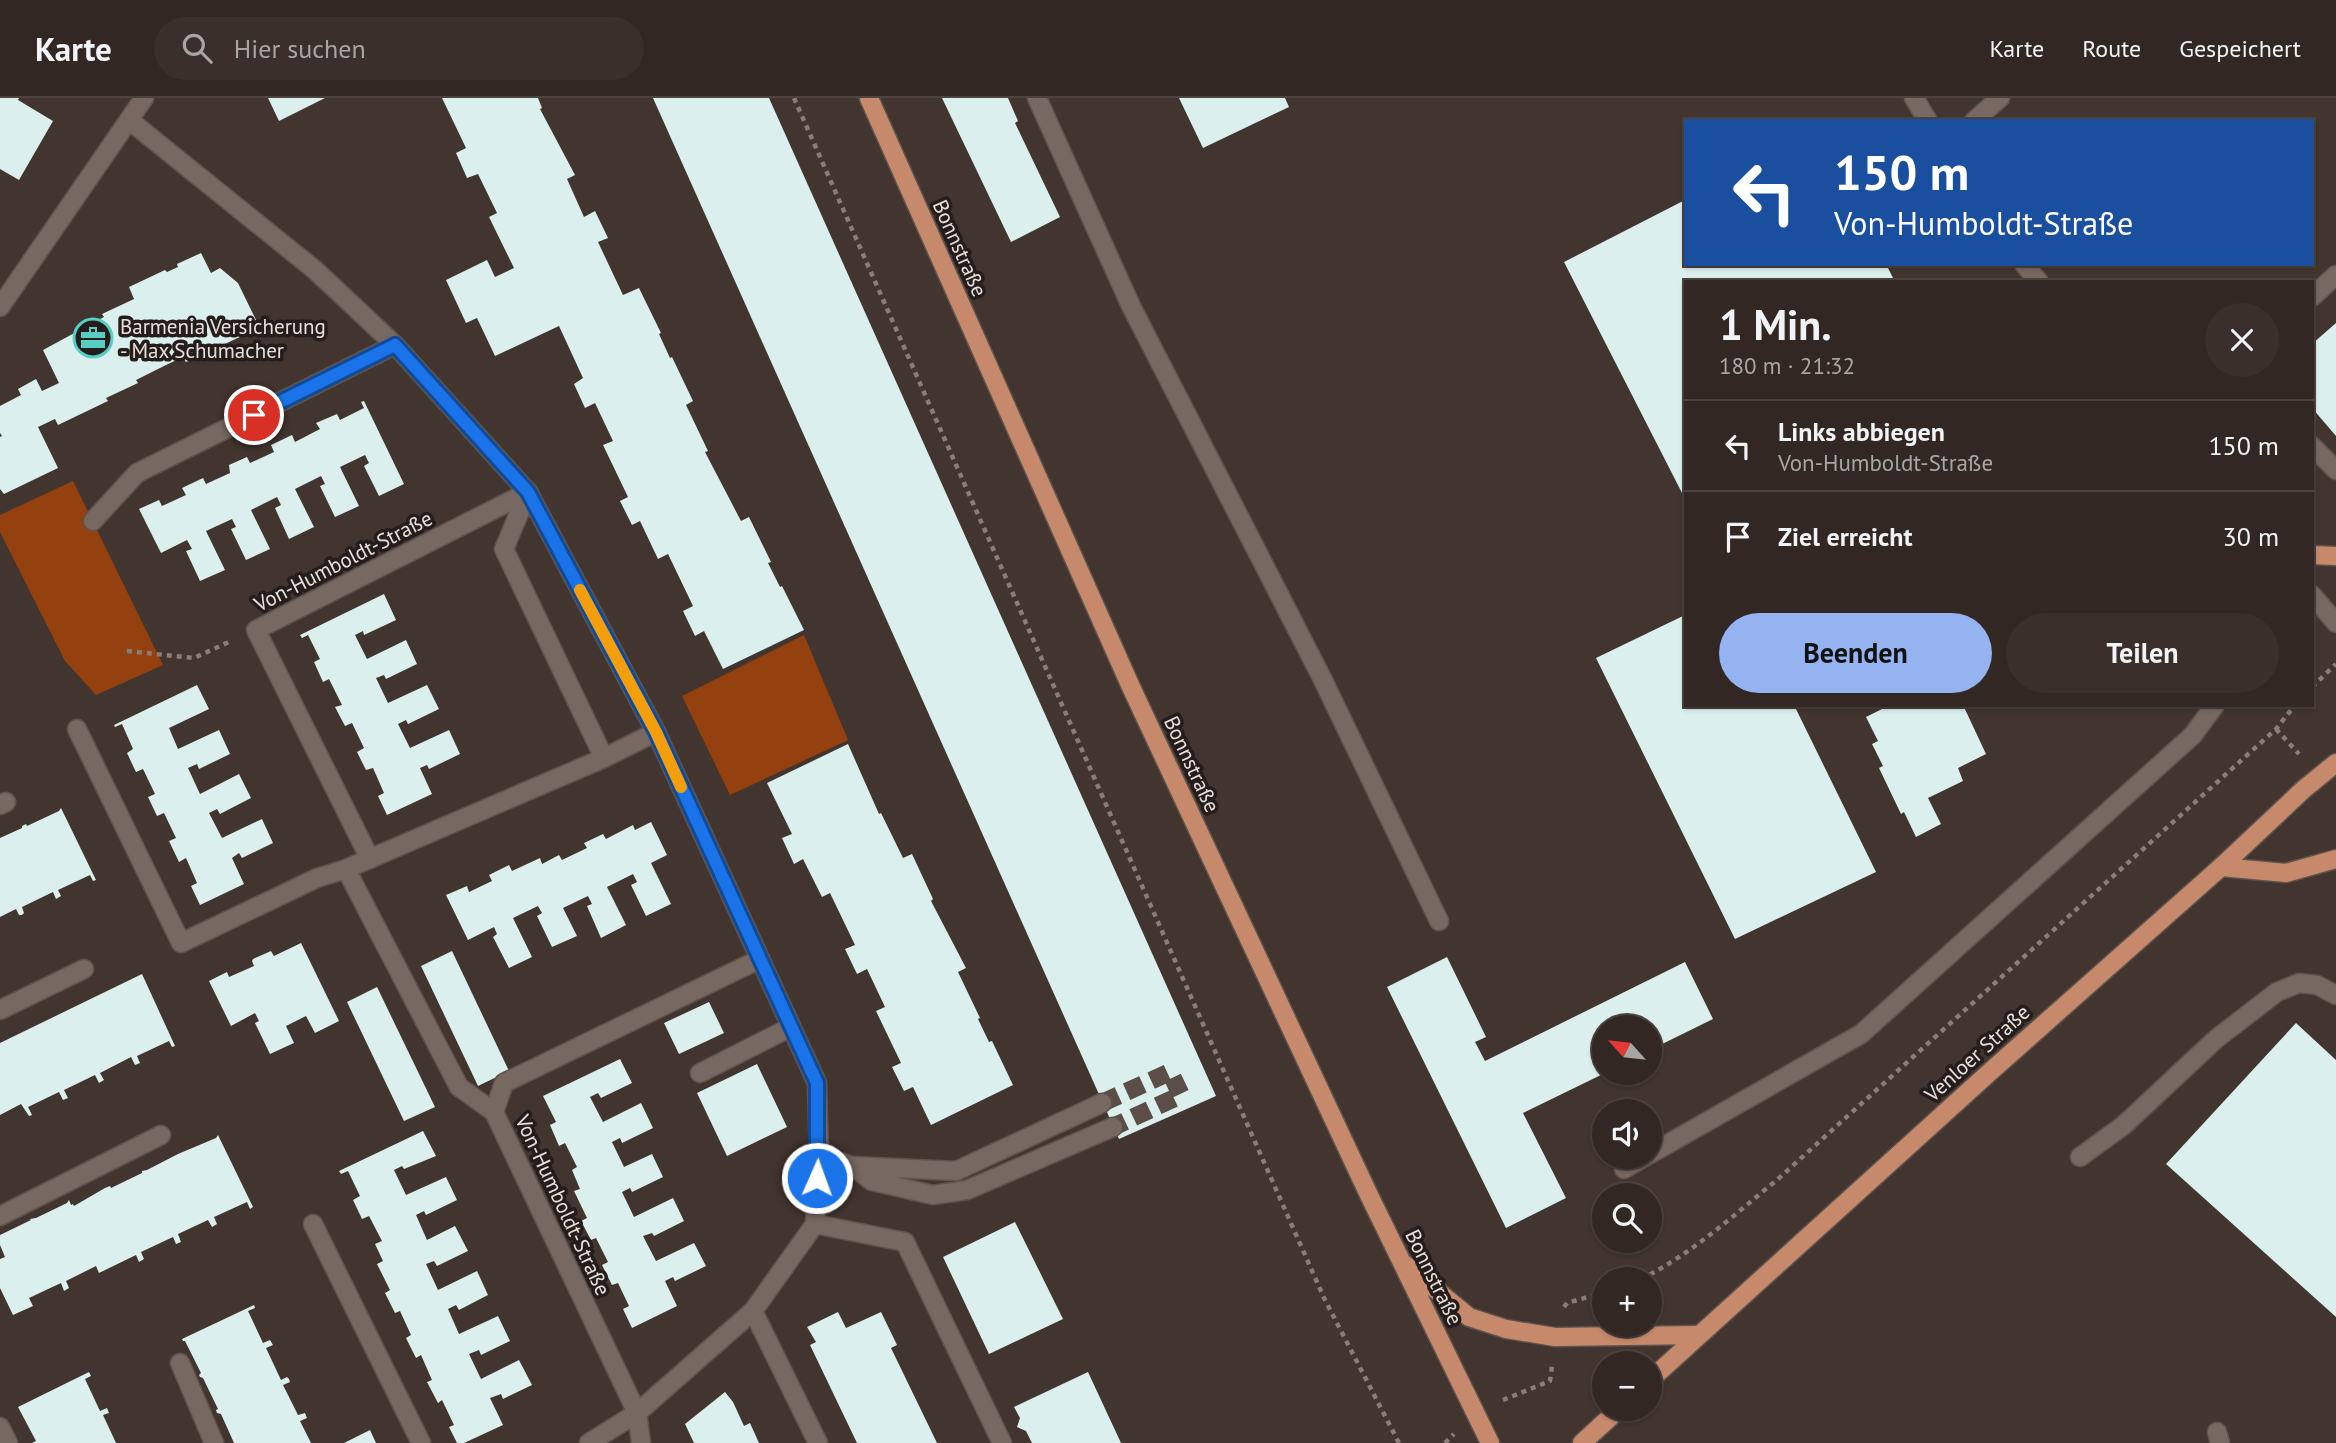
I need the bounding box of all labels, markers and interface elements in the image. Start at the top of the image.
search box [154,17,644,80]
text: Karte [35,27,112,70]
icon: search [178,29,216,67]
text: Hier suchen [234,32,366,65]
text: Karte [1989,33,2044,64]
text: Route [2082,33,2141,64]
text: Gespeichert [2179,33,2301,64]
text: 150 m [1834,140,1969,204]
icon: left [1719,147,1810,238]
street label: Bonnstraße [927,195,993,301]
text: Von-Humboldt-Straße [1834,202,2133,244]
text: 1 Min. [1719,297,1832,352]
button: close [2205,303,2279,377]
place label: Barmenia Versicherung - Max Schumacher [120,313,326,364]
office icon: Barmenia Versicherung - Max Schumacher [72,317,114,359]
text: 180 m · 21:32 [1719,351,1855,380]
pin [224,385,284,445]
icon: arrive [235,396,273,434]
text: Links abbiegen [1778,415,1945,448]
icon: left [1719,427,1757,465]
text: 150 m [2208,429,2279,462]
text: Von-Humboldt-Straße [1778,448,1993,477]
street label: Von-Humboldt-Straße [248,504,437,618]
icon: arrive [1719,518,1757,556]
text: Ziel erreicht [1778,520,1913,553]
text: 30 m [2223,520,2279,553]
button: Beenden [1719,613,1992,693]
button: Teilen [2006,613,2279,693]
street label: Bonnstraße [1158,712,1226,816]
street label: Venloer Straße [1918,999,2035,1108]
north arrow [1592,1015,1662,1085]
map controls [1592,1015,1662,1421]
button: sound [1592,1099,1662,1169]
street label: Von-Humboldt-Straße [509,1109,617,1300]
position arrow [780,1141,854,1215]
button: search [1592,1183,1662,1253]
street label: Bonnstraße [1399,1225,1469,1329]
button: + [1592,1267,1662,1337]
button: − [1592,1351,1662,1421]

